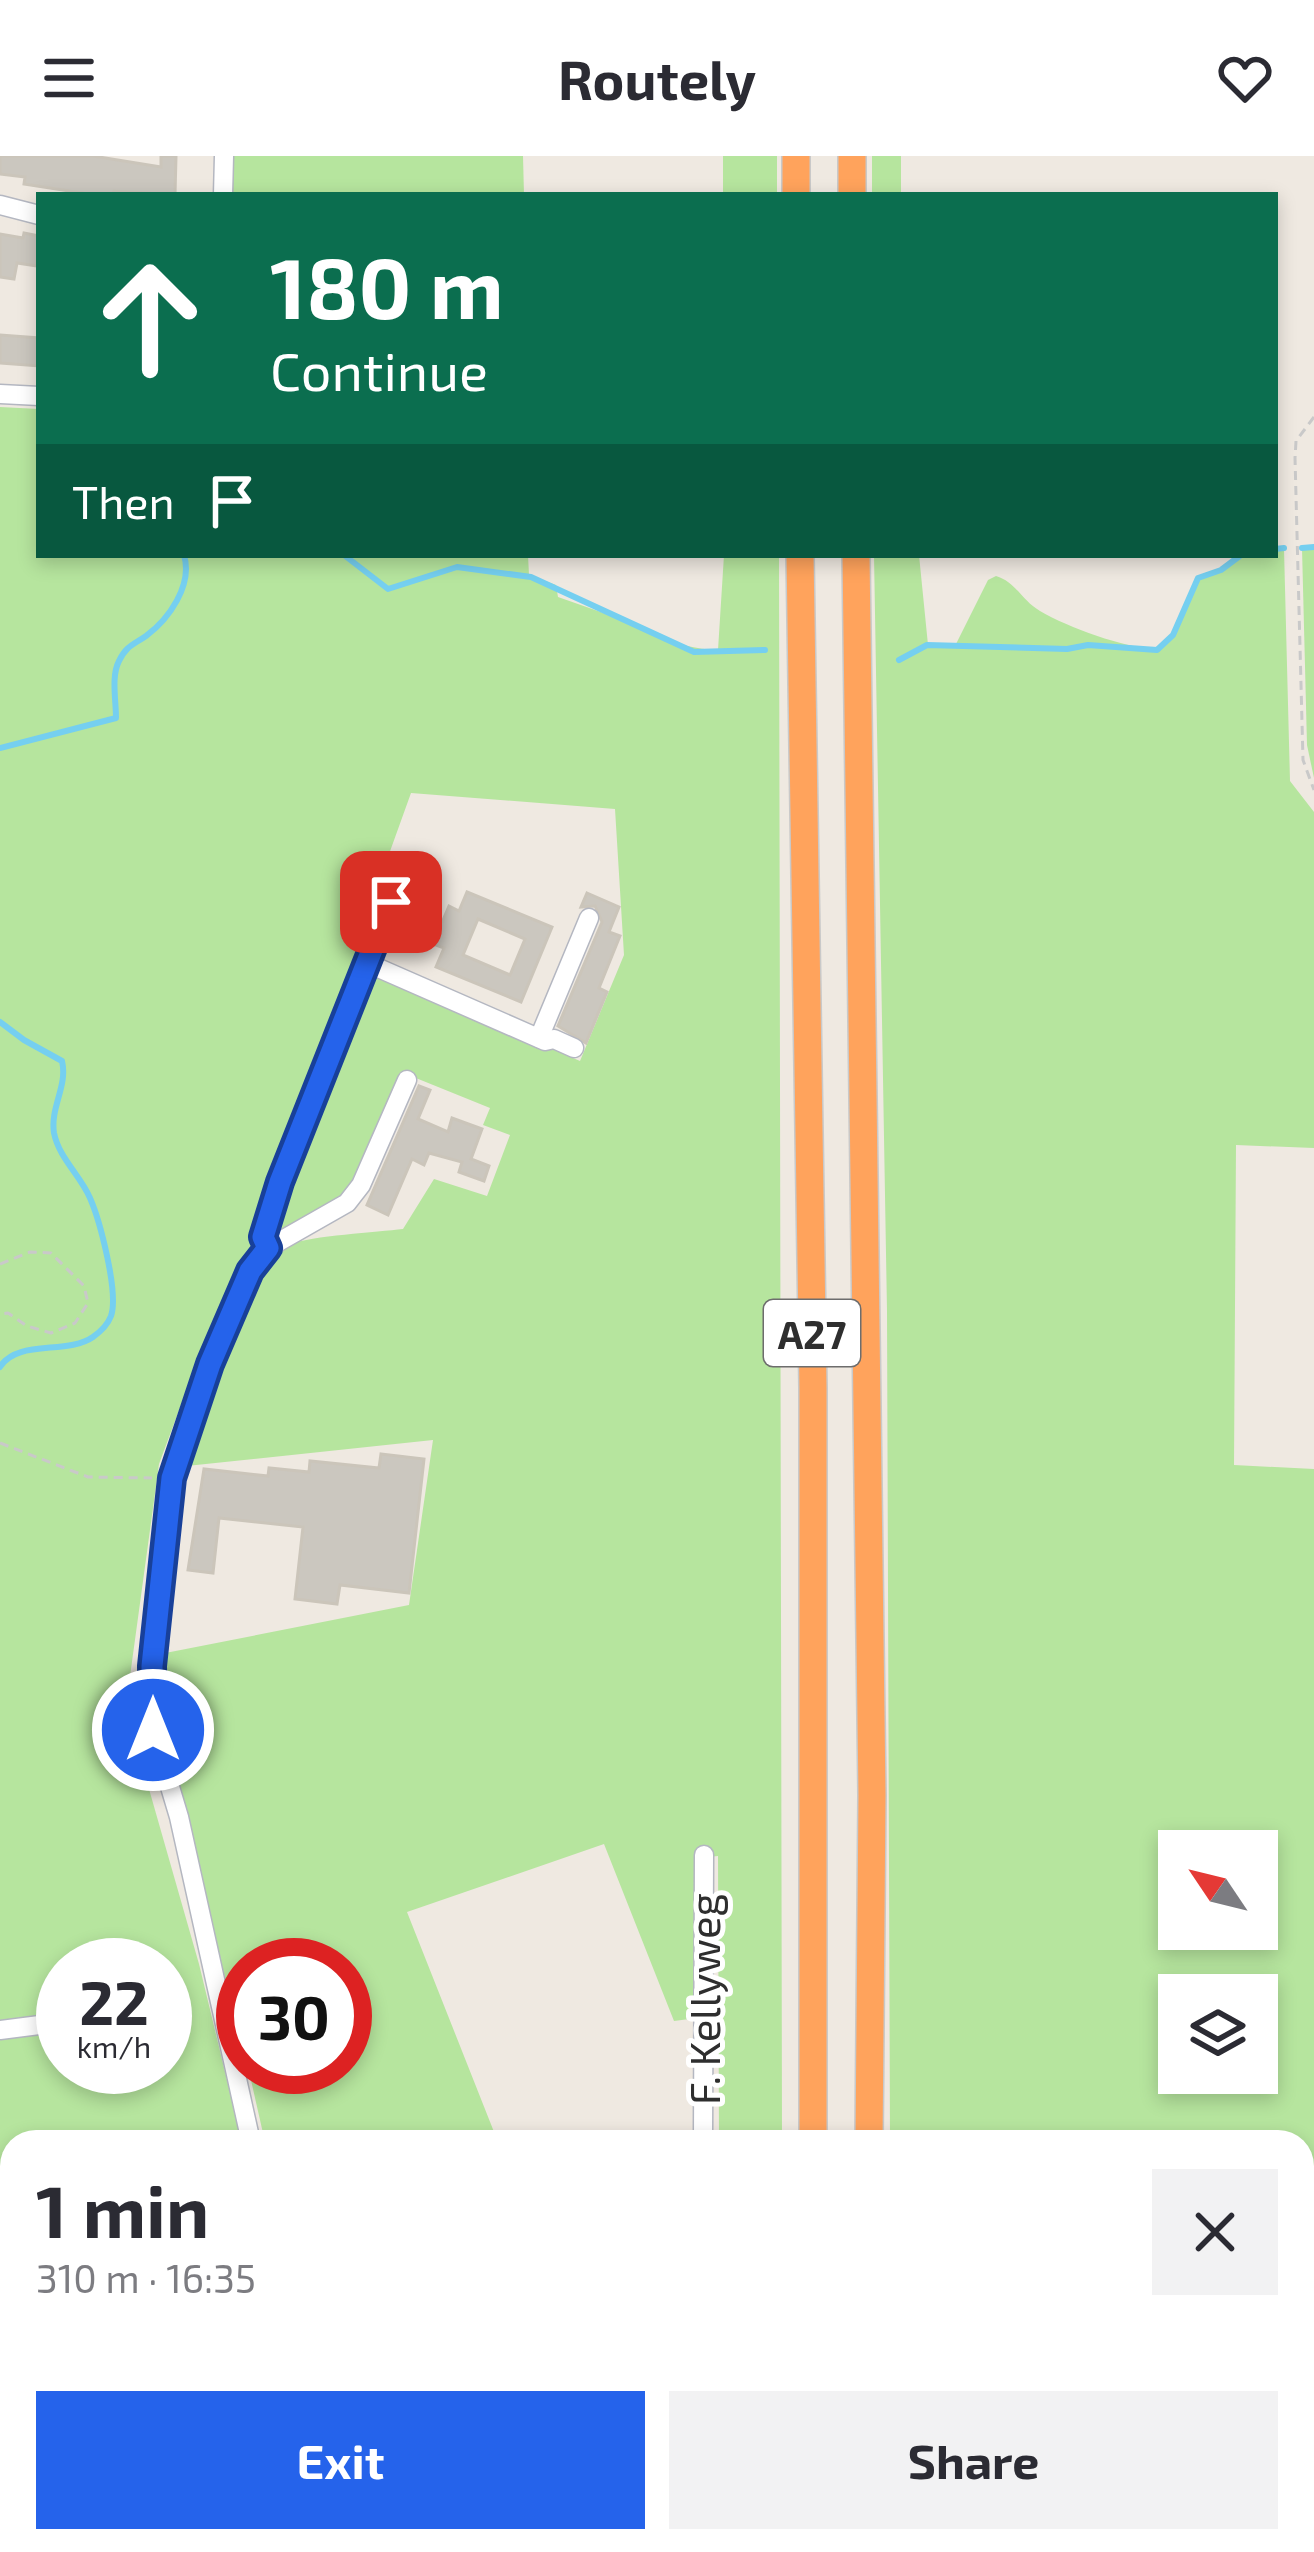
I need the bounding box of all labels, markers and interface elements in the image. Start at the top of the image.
icon: menu [36,45,102,111]
icon: heart [1212,45,1278,111]
text: Routely [558,46,756,111]
text: 180 m [270,235,504,336]
icon: ahead [72,240,228,396]
text: Continue [270,337,488,402]
icon: arrive [199,468,265,534]
text: Then [72,474,175,528]
pin [340,851,442,953]
icon: arrive [358,869,424,935]
road number: A27 [764,1300,860,1366]
position arrow [90,1667,216,1793]
north arrow [1158,1830,1278,1950]
map controls [1158,1830,1278,2094]
street label: F. Kellyweg [678,1893,728,2105]
speed limit sign: 30 [216,1938,372,2094]
text: 22 [79,1965,149,2037]
button: layers [1158,1974,1278,2094]
text: km/h [77,2028,151,2064]
text: 1 min [36,2166,209,2252]
button: close [1152,2169,1278,2295]
text: 310 m · 16:35 [36,2254,256,2301]
button: Exit [36,2391,645,2529]
button: Share [669,2391,1278,2529]

